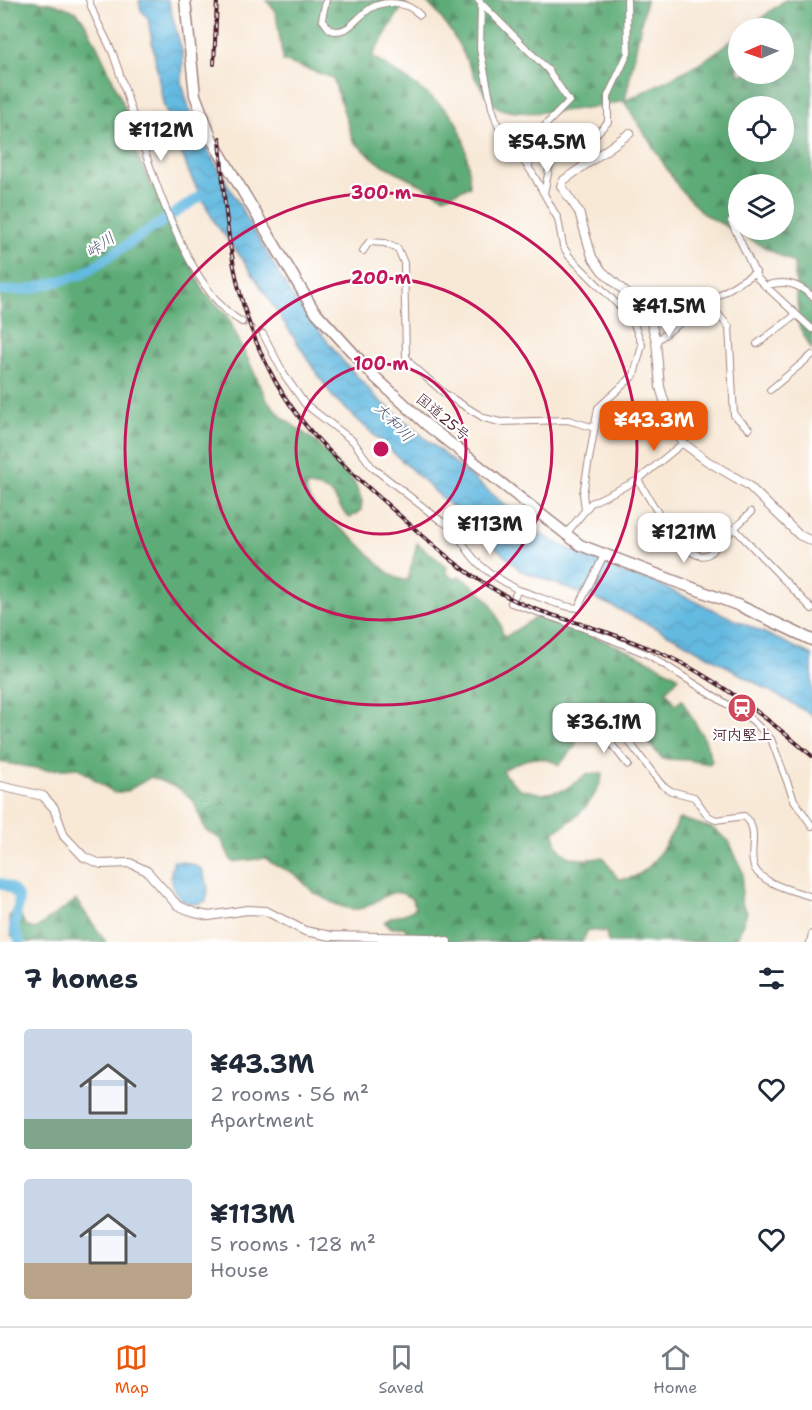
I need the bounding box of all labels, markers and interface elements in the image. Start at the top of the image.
north arrow [728,18,794,84]
map controls [728,18,794,240]
button: locate [728,96,794,162]
pin: ¥112M [119,111,203,162]
text: ¥112M [128,117,194,143]
pin: ¥54.5M [498,123,596,174]
text: ¥54.5M [508,129,586,155]
button: layers [728,174,794,240]
text: 300 m [351,181,412,205]
water label: 峠川 [81,227,119,263]
text: 200 m [351,266,412,290]
pin: ¥41.5M [620,287,718,338]
text: ¥41.5M [632,293,706,319]
text: 100 m [353,352,409,376]
street label: 国道25号 [412,389,474,445]
water label: 大和川 [370,397,418,447]
pin: ¥43.3M [605,401,703,452]
text: ¥43.3M [614,407,694,433]
centre of rings [371,439,391,459]
pin: ¥113M [448,505,532,556]
text: ¥113M [457,511,523,537]
pin: ¥121M [642,513,726,564]
text: ¥121M [652,519,716,545]
station icon: 河内堅上 [726,692,758,724]
pin: ¥36.1M [555,703,653,754]
text: ¥36.1M [567,709,642,735]
place label: 河内堅上 [712,725,772,745]
text: 7 homes [24,961,138,996]
icon: filters [755,962,788,995]
text: ¥43.3M [210,1046,315,1081]
icon: home [72,1053,144,1125]
icon: heart [755,1073,788,1106]
text: 2 rooms · 56 m² [210,1081,369,1107]
text: Apartment [210,1107,314,1133]
text: ¥113M [210,1196,295,1231]
icon: home [72,1203,144,1275]
icon: heart [755,1223,788,1256]
text: 5 rooms · 128 m² [210,1231,376,1257]
text: House [210,1257,269,1283]
tab: Map [115,1341,149,1398]
tab: Saved [378,1341,424,1398]
tab: Home [653,1341,697,1398]

